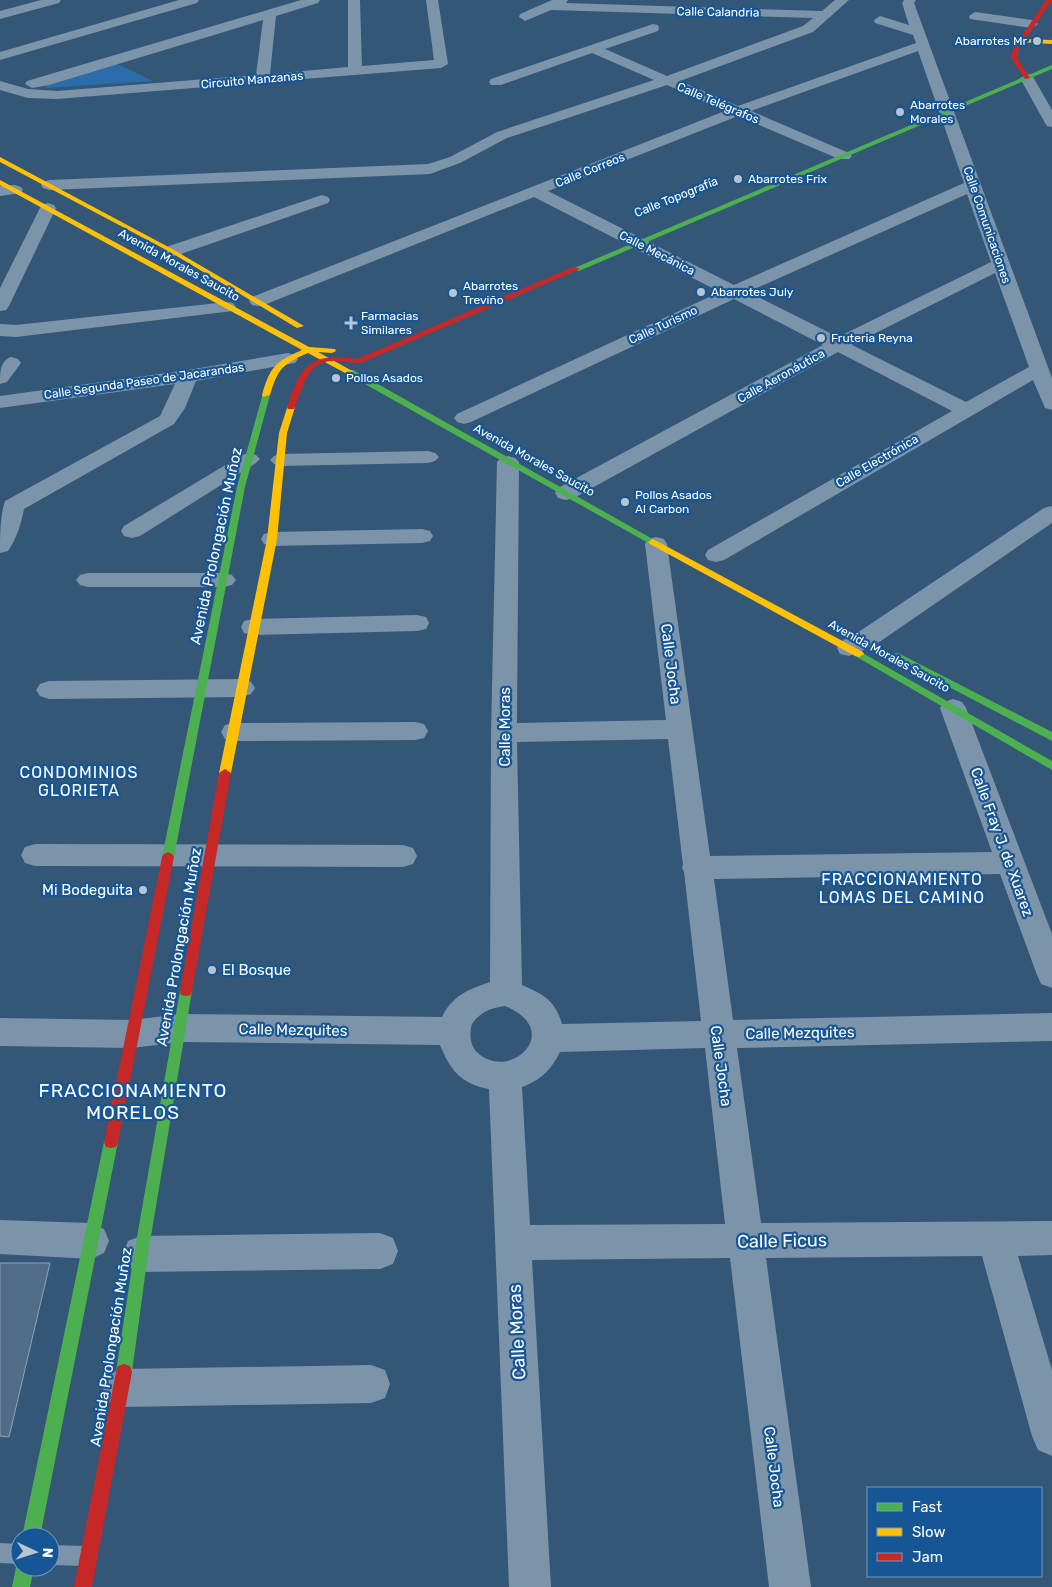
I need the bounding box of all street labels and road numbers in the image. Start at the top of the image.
street label: Calle Calandria [677,4,759,20]
street label: Circuito Manzanas [200,69,304,91]
street label: Calle Telégrafos [675,79,761,127]
street label: Calle Correos [553,150,627,190]
street label: Calle Comunicaciones [960,165,1014,285]
street label: Calle Topografía [632,174,720,220]
street label: Avenida Morales Saucito [116,226,242,304]
street label: Calle Mecánica [617,228,697,278]
street label: Calle Turismo [626,303,700,347]
street label: Calle Aeronáutica [735,346,827,406]
street label: Calle Segunda Paseo de Jacarandas [43,360,245,402]
street label: Avenida Morales Saucito [471,421,597,499]
street label: Calle Electrónica [833,432,921,490]
street label: Avenida Prolongación Muñoz [186,445,246,646]
street label: Avenida Morales Saucito [826,617,952,695]
street label: Calle Jocha [657,622,685,706]
street label: Calle Moras [496,687,514,767]
street label: Calle Fray J. de Xuarez [967,765,1037,919]
street label: Avenida Prolongación Muñoz [153,846,205,1048]
street label: Calle Mezquites [238,1020,348,1040]
street label: Calle Mezquites [745,1023,855,1043]
street label: Calle Jocha [706,1024,736,1108]
street label: Calle Ficus [737,1229,827,1253]
street label: Avenida Prolongación Muñoz [86,1246,136,1448]
street label: Calle Moras [504,1284,530,1380]
street label: Calle Jocha [760,1425,788,1509]

